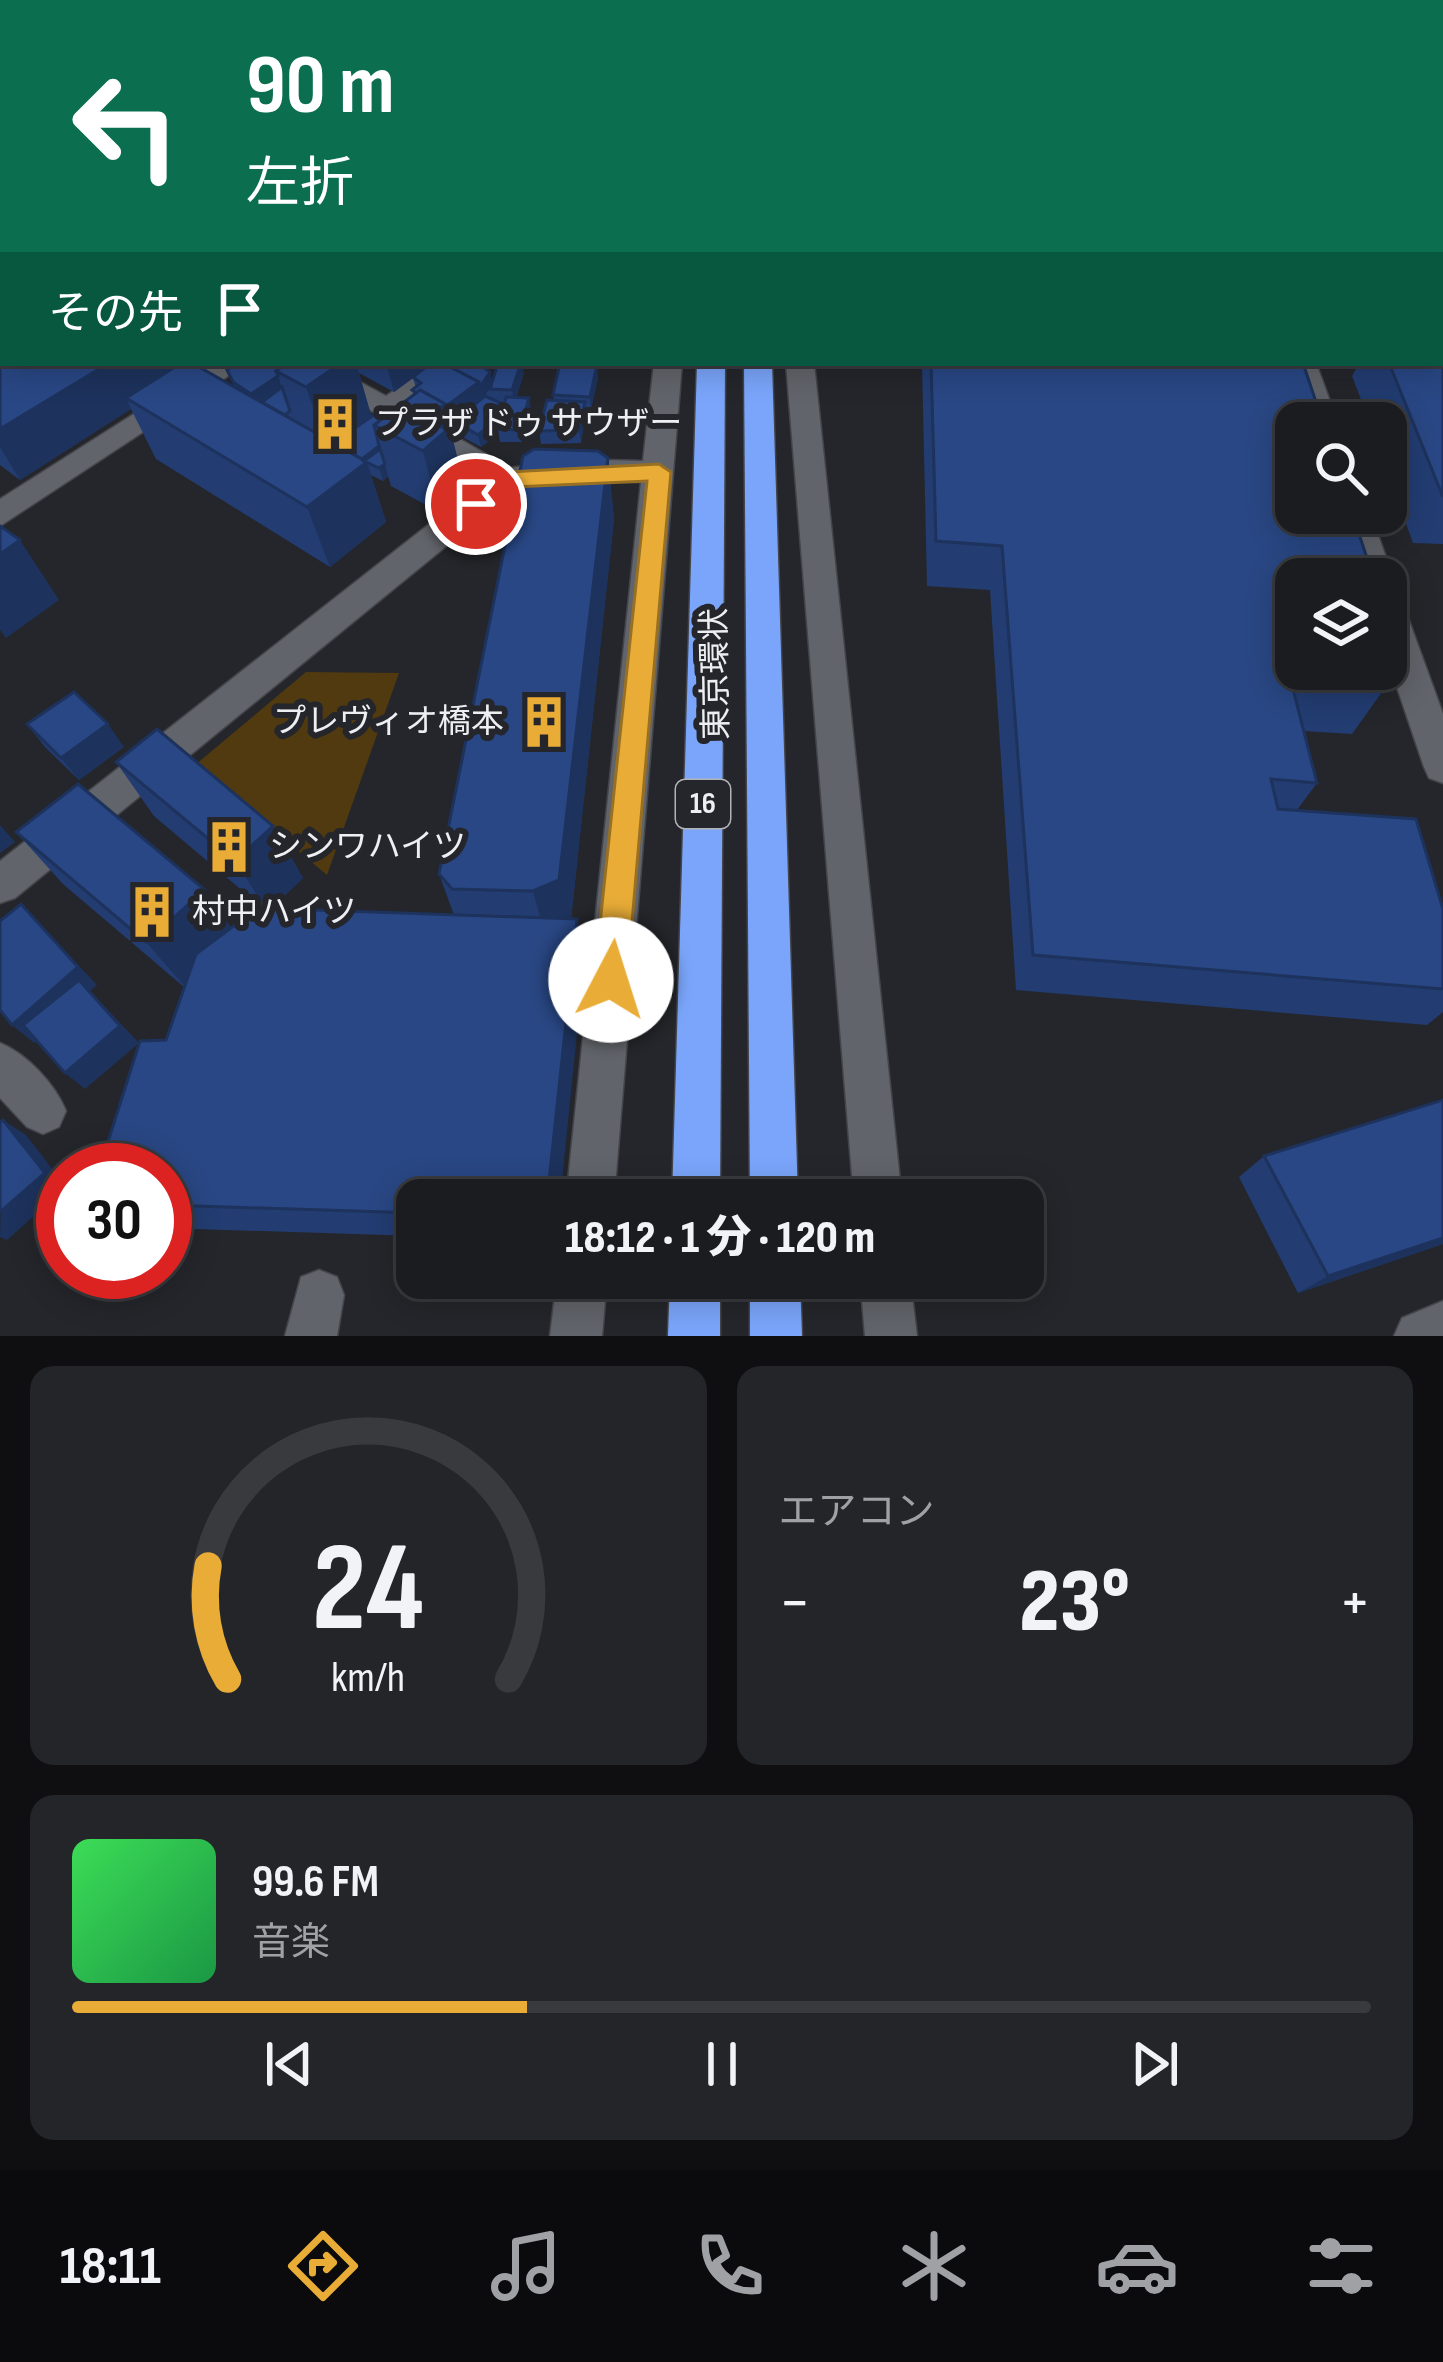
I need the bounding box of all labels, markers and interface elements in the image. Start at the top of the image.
text: 90 m [246,36,395,137]
icon: left [48,48,204,204]
text: 左折 [246,152,354,217]
icon: arrive [207,276,273,342]
text: その先 [48,287,183,342]
building icon: プラザ ドゥ サウザー [306,395,364,453]
map controls [1275,402,1407,690]
button: search [1275,402,1407,534]
place label: プラザ ドゥ サウザー [375,404,683,444]
pin [425,453,527,555]
icon: arrive [443,471,509,537]
button: layers [1275,558,1407,690]
street label: 東京環状 [695,608,737,740]
building icon: プレヴィオ橋本 [515,693,573,751]
place label: プレヴィオ橋本 [273,702,504,742]
road number: 16 [676,780,730,828]
building icon: シンワハイツ [200,818,258,876]
place label: シンワハイツ [269,827,466,867]
building icon: 村中ハイツ [123,883,181,941]
place label: 村中ハイツ [192,892,356,932]
position arrow [548,917,674,1043]
speed limit sign: 30 [36,1143,192,1299]
text: 18:12 · 1 分 · 120 m [565,1211,875,1266]
text: エアコン [779,1489,935,1536]
text: 24 [312,1516,424,1665]
text: 23° [1019,1549,1130,1657]
text: − [779,1564,811,1643]
text: + [1339,1564,1371,1643]
text: km/h [331,1651,405,1703]
text: 99.6 FM [252,1855,379,1910]
text: 音楽 [252,1920,330,1967]
icon: previous [256,2031,322,2097]
icon: pause [689,2031,755,2097]
icon: next [1122,2031,1188,2097]
icon: directions [281,2224,365,2308]
icon: music [484,2224,568,2308]
icon: phone [688,2224,772,2308]
icon: climate [892,2224,976,2308]
icon: car [1095,2224,1179,2308]
icon: filters [1299,2224,1383,2308]
text: 18:11 [60,2234,161,2299]

